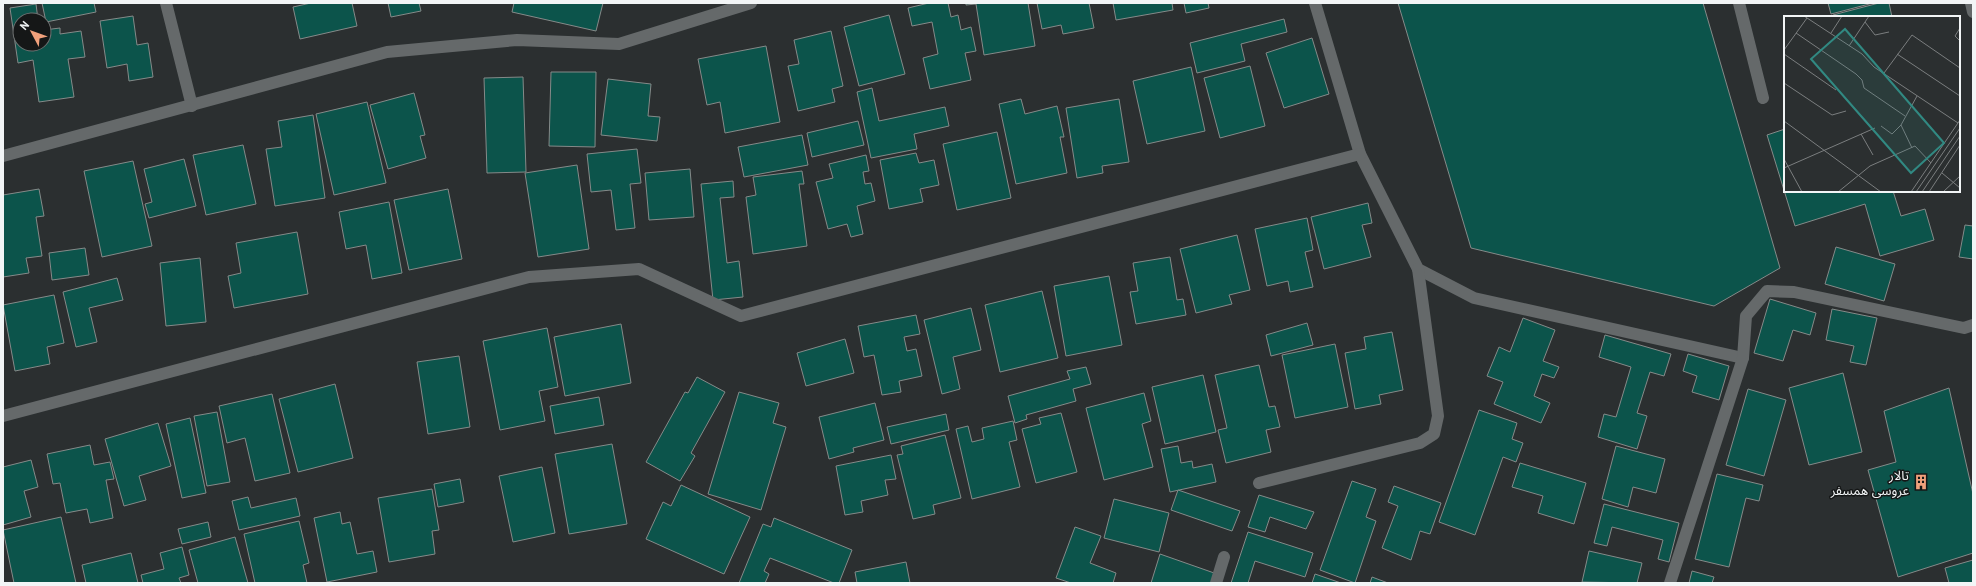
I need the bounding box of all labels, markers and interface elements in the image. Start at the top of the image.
north arrow [12,12,52,52]
inset map [1784,16,1960,192]
text: N [17,18,32,33]
place label: تالار عروسی همسفر [1830,467,1909,499]
building icon: تالار عروسی همسفر [1912,473,1930,491]

